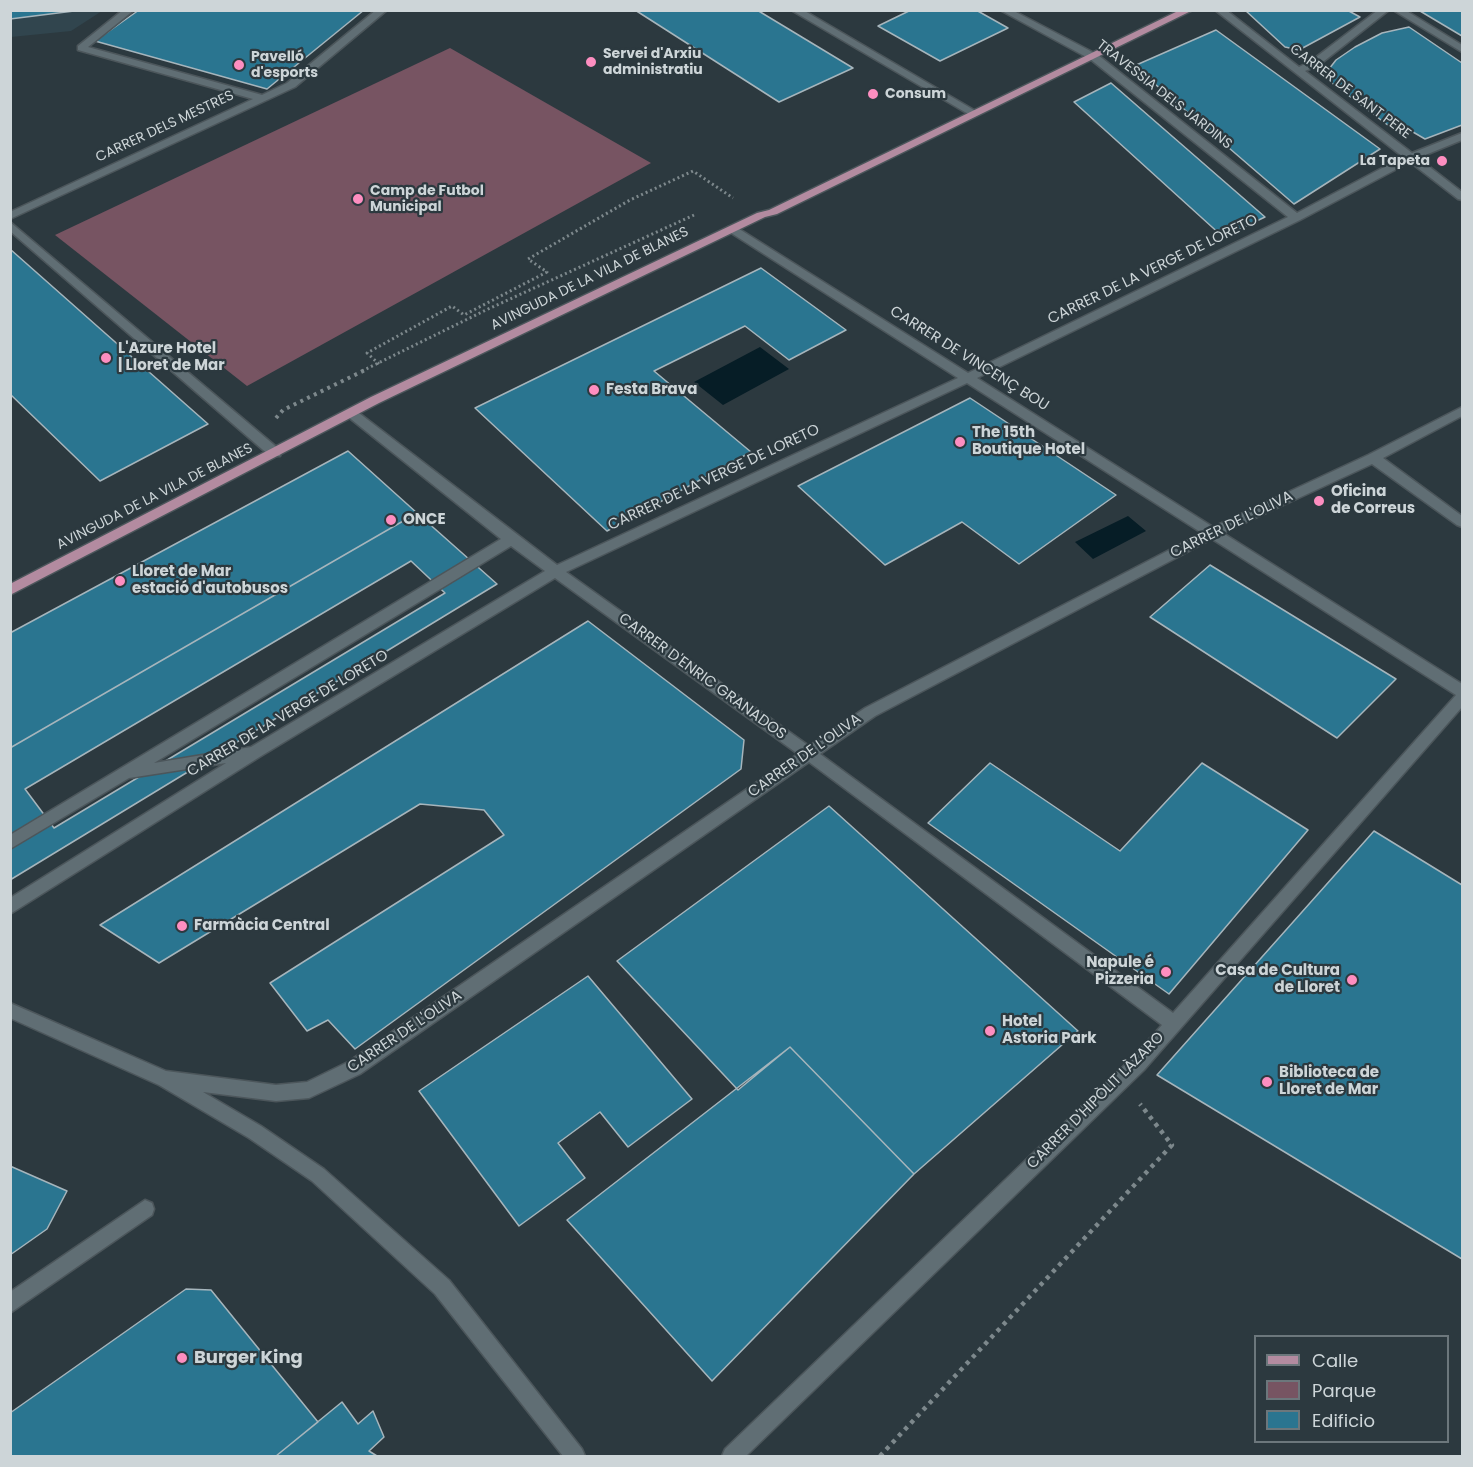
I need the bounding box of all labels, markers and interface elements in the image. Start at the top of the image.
street label: TRAVESSIA DELS JARDINS [1093,37,1235,153]
street label: CARRER DE SANT PERE [1286,41,1414,143]
place label: Servei d'Arxiu administratiu [603,46,703,78]
place label: Pavelló d'esports [251,49,318,82]
marker: Servei d'Arxiu administratiu [584,55,598,69]
marker: Pavelló d'esports [232,58,246,72]
place label: Consum [885,86,946,102]
marker: Consum [866,87,880,101]
street label: CARRER DELS MESTRES [93,88,237,166]
place label: La Tapeta [1360,153,1430,169]
marker: La Tapeta [1435,154,1449,168]
place label: Camp de Futbol Municipal [370,183,484,216]
marker: Camp de Futbol Municipal [351,192,365,206]
street label: CARRER DE LA VERGE DE LORETO [1045,211,1261,329]
street label: AVINGUDA DE LA VILA DE BLANES [488,224,692,334]
street label: CARRER DE VINCENÇ BOU [886,303,1052,415]
place label: L'Azure Hotel | Lloret de Mar [118,340,225,375]
marker: L'Azure Hotel | Lloret de Mar [99,351,113,365]
place label: Festa Brava [606,381,697,399]
marker: Festa Brava [587,383,601,397]
street label: CARRER DE LA VERGE DE LORETO [605,421,823,535]
place label: The 15th Boutique Hotel [972,424,1085,459]
marker: The 15th Boutique Hotel [953,435,967,449]
street label: AVINGUDA DE LA VILA DE BLANES [54,440,256,554]
place label: Oficina de Correus [1331,483,1415,518]
street label: CARRER DE L'OLIVA [1168,488,1296,562]
marker: Oficina de Correus [1312,494,1326,508]
place label: ONCE [403,511,446,529]
marker: ONCE [384,513,398,527]
place label: Lloret de Mar estació d'autobusos [132,563,288,598]
marker: Lloret de Mar estació d'autobusos [113,574,127,588]
street label: CARRER D'ENRIC GRANADOS [615,610,789,744]
street label: CARRER DE LA VERGE DE LORETO [184,647,392,781]
street label: CARRER DE L'OLIVA [745,710,865,802]
place label: Farmàcia Central [194,917,330,935]
marker: Farmàcia Central [175,919,189,933]
place label: Napule é Pizzeria [1086,954,1154,989]
place label: Casa de Cultura de Lloret [1215,962,1340,997]
marker: Napule é Pizzeria [1159,965,1173,979]
marker: Casa de Cultura de Lloret [1345,973,1359,987]
street label: CARRER DE L'OLIVA [344,987,466,1077]
place label: Hotel Astoria Park [1002,1013,1097,1048]
marker: Hotel Astoria Park [983,1024,997,1038]
street label: CARRER D'HIPÒLIT LÀZARO [1024,1029,1168,1173]
place label: Biblioteca de Lloret de Mar [1279,1064,1379,1099]
marker: Biblioteca de Lloret de Mar [1260,1075,1274,1089]
legend [1254,1335,1449,1443]
place label: Burger King [194,1347,303,1369]
text: Calle [1312,1348,1358,1373]
marker: Burger King [175,1351,189,1365]
text: Parque [1312,1378,1376,1403]
text: Edificio [1312,1408,1375,1433]

